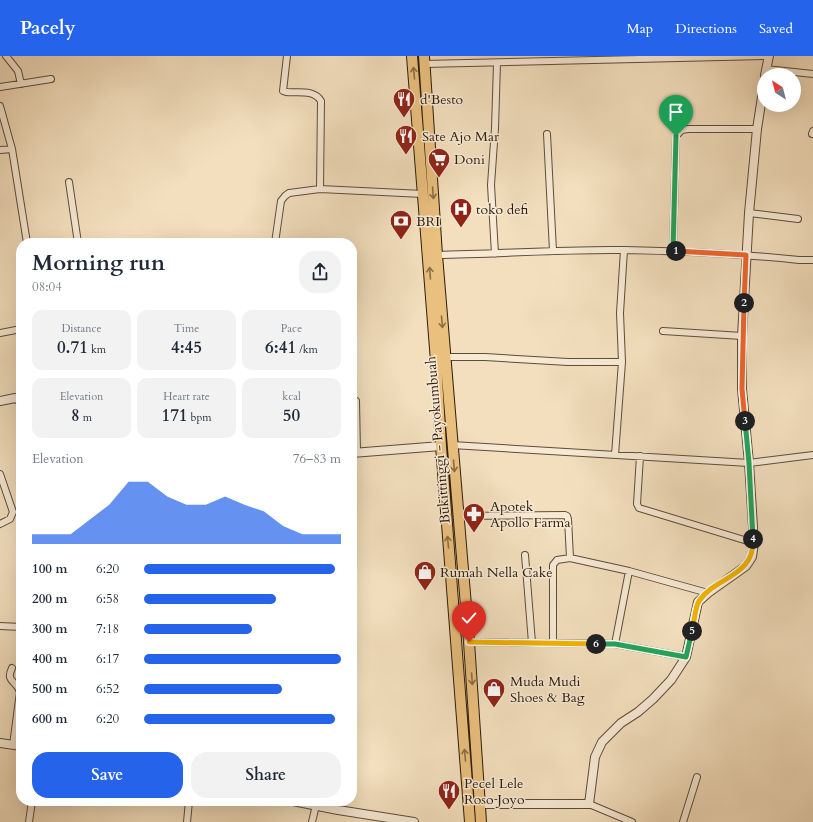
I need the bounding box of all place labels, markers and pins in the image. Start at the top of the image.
restaurant icon: d'Besto [391,86,417,119]
place label: d'Besto [420,90,464,109]
pin [659,95,693,136]
restaurant icon: Sate Ajo Mar [393,123,419,156]
place label: Sate Ajo Mar [422,127,500,146]
supermarket icon: Doni [426,146,452,179]
place label: Doni [454,150,485,169]
hospital icon: toko defi [448,196,474,229]
place label: toko defi [476,200,529,219]
bank icon: BRI [388,208,414,241]
place label: BRI [416,212,440,231]
pin: 1 [666,241,686,261]
pin: 2 [734,293,754,313]
pin: 3 [735,411,755,431]
place label: Apotek Apollo Farma [490,497,570,532]
pharmacy icon: Apotek Apollo Farma [461,501,487,534]
pin: 4 [743,529,763,549]
shop icon: Rumah Nella Cake [412,559,438,592]
place label: Rumah Nella Cake [440,563,553,582]
pin [452,601,486,642]
pin: 5 [682,621,702,641]
pin: 6 [586,634,606,654]
place label: Muda Mudi Shoes & Bag [510,672,585,707]
shop icon: Muda Mudi Shoes & Bag [481,676,507,709]
place label: Pecel Lele Roso Joyo [464,774,525,809]
restaurant icon: Pecel Lele Roso Joyo [436,778,462,811]

